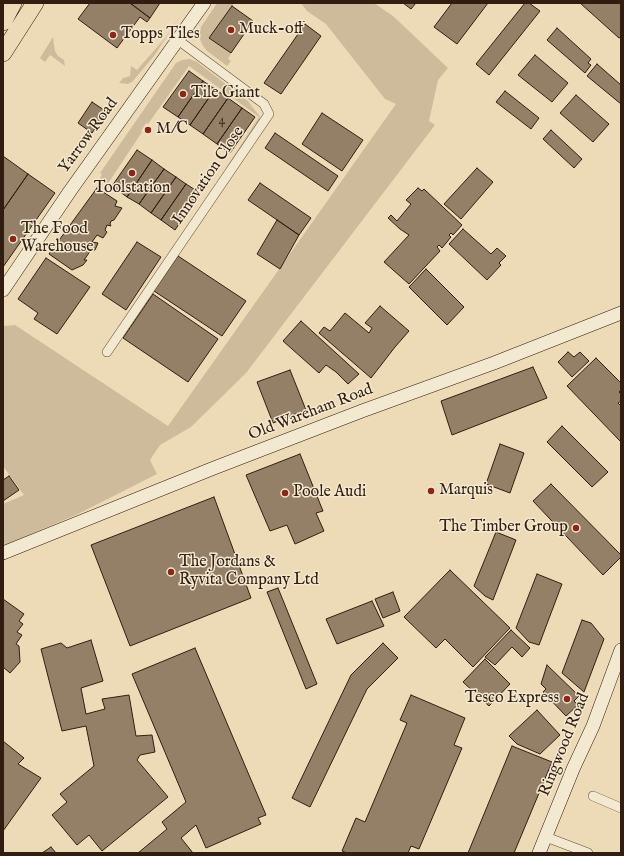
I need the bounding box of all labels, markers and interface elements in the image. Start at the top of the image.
place label: Muck-off [239,20,303,40]
place label: Topps Tiles [121,25,200,45]
marker: Muck-off [226,25,236,35]
marker: Topps Tiles [108,30,118,40]
place label: Tile Giant [191,84,260,104]
marker: Tile Giant [178,89,188,99]
street label: Yarrow Road [55,95,123,177]
house number: 4 [219,113,225,129]
place label: M/C [156,120,188,140]
street label: Innovation Close [169,123,249,229]
marker: M/C [143,125,153,135]
marker: Toolstation [127,168,137,178]
place label: Toolstation [94,179,170,199]
place label: The Food Warehouse [21,220,94,258]
marker: The Food Warehouse [8,234,18,244]
street label: Old Wareham Road [246,380,376,446]
place label: Marquis [439,481,493,501]
place label: Poole Audi [293,483,366,503]
marker: Marquis [426,486,436,496]
marker: Poole Audi [280,488,290,498]
place label: The Timber Group [439,518,568,538]
marker: The Timber Group [571,523,581,533]
place label: The Jordans & Ryvita Company Ltd [179,553,319,591]
marker: The Jordans & Ryvita Company Ltd [166,567,176,577]
place label: Tesco Express [465,689,559,709]
street label: Ringwood Road [536,691,594,799]
marker: Tesco Express [562,694,572,704]

